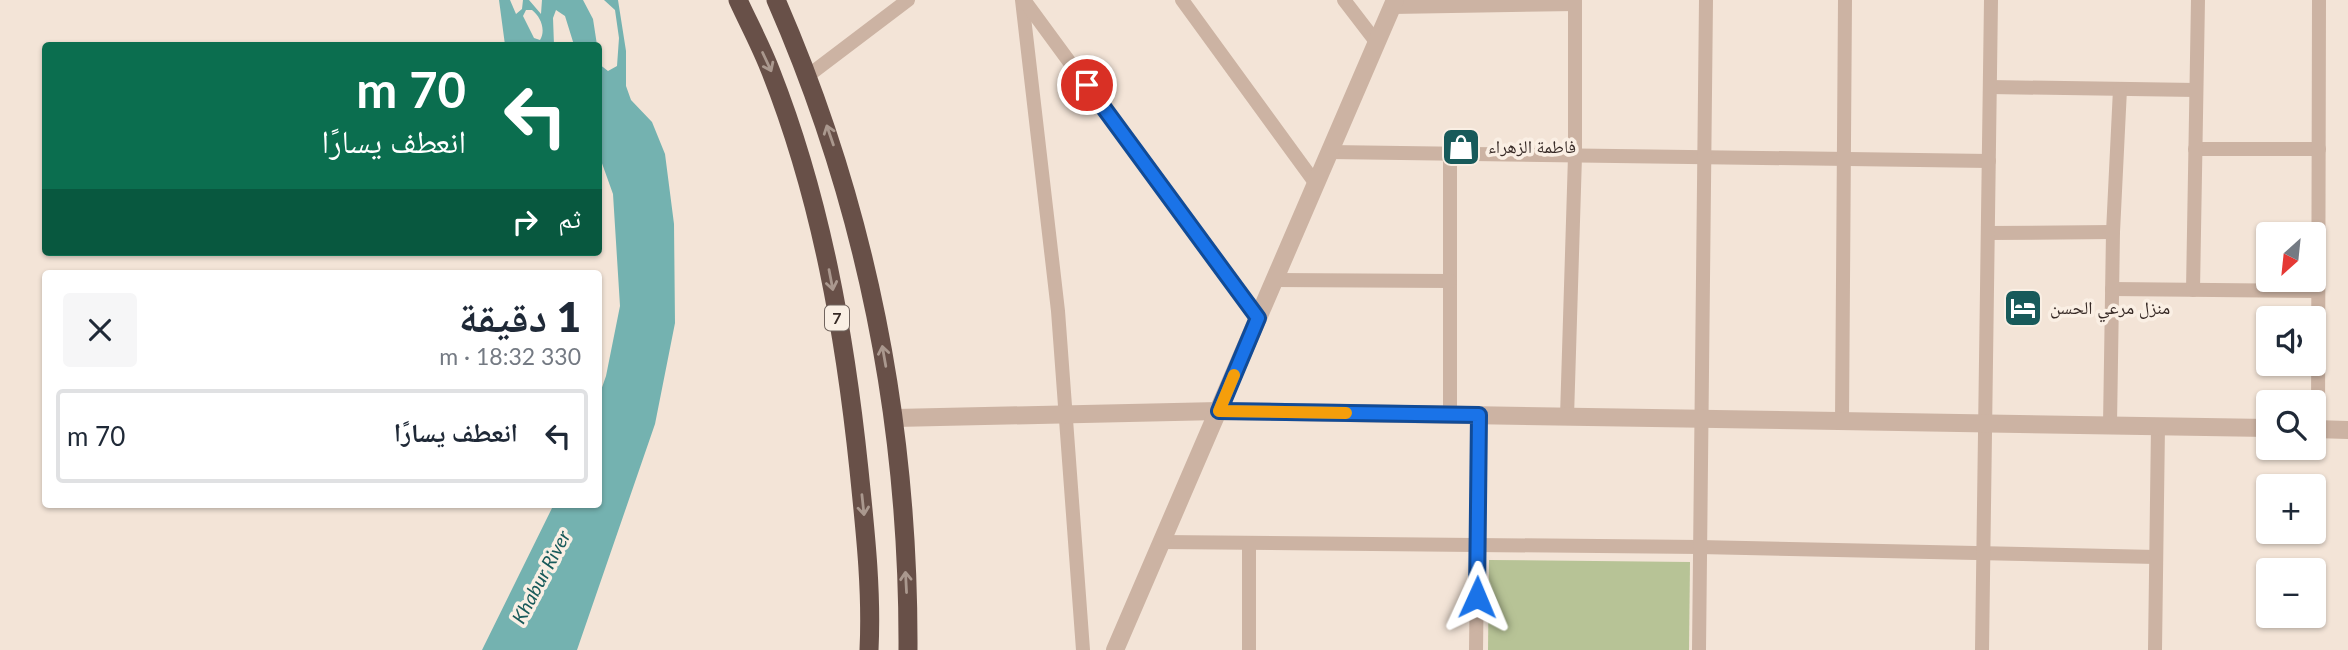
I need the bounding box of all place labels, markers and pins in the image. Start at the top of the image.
pin [1057,55,1117,115]
shop icon: فاطمة الزهراء [1440,126,1482,168]
place label: فاطمة الزهراء [1488,135,1576,157]
hotel icon: منزل مرعي الحسن [2002,287,2044,329]
place label: منزل مرعي الحسن [2050,296,2170,323]

